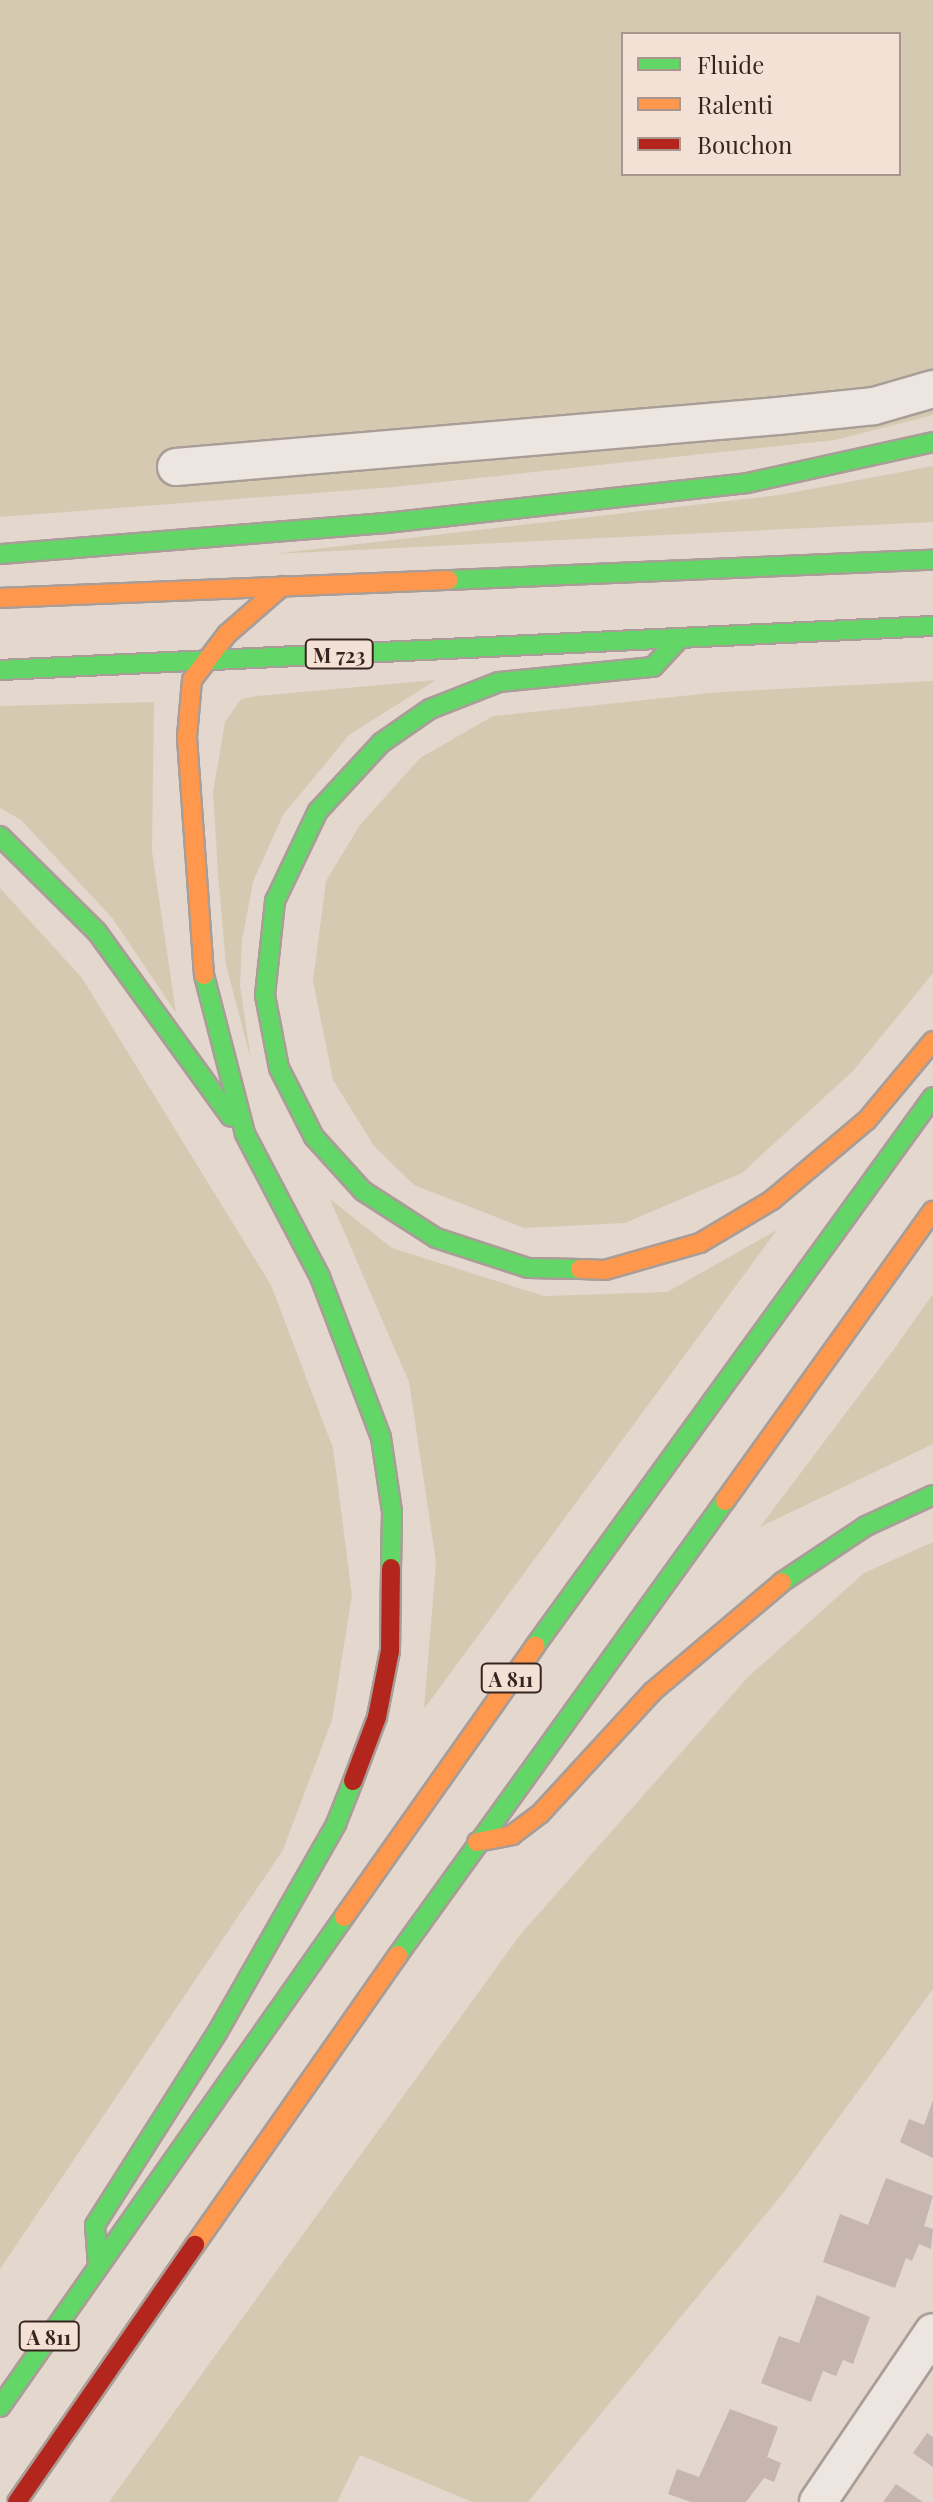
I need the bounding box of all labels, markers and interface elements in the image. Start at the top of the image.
legend [621,32,901,176]
text: Fluide [697,48,764,80]
text: Ralenti [697,88,773,120]
text: Bouchon [697,128,792,160]
road number: M 723 [303,638,375,670]
road number: A 811 [479,1662,543,1694]
road number: A 811 [17,2320,81,2352]

